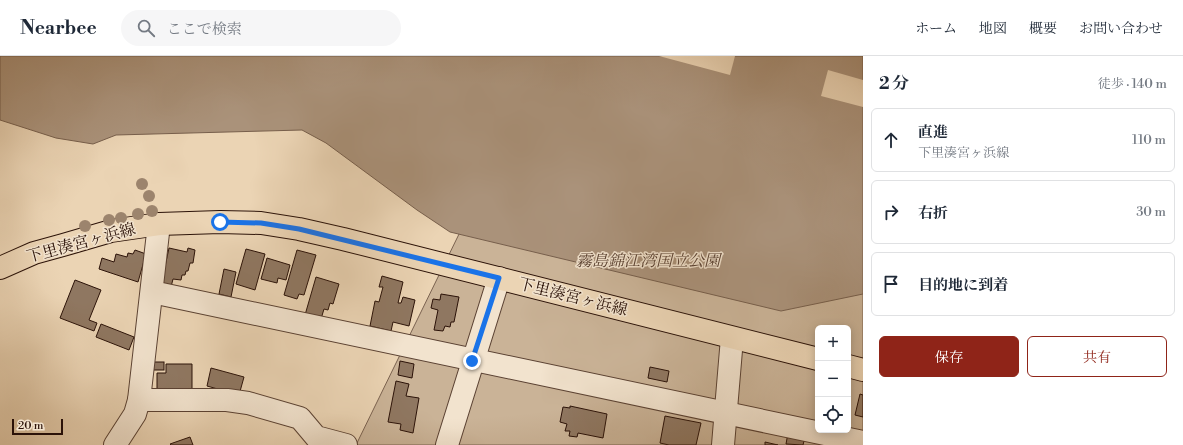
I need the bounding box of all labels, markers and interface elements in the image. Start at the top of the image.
search box [121,10,401,46]
text: Nearbee [20,16,97,40]
icon: search [135,17,157,39]
text: ここで検索 [167,20,242,39]
text: ホーム [915,20,957,38]
text: 地図 [979,20,1007,38]
text: 概要 [1029,20,1057,38]
text: お問い合わせ [1079,20,1163,38]
text: 2 分 [879,73,909,95]
text: 徒歩 · 140 m [1098,76,1167,92]
text: 直進 [918,123,948,142]
icon: ahead [880,129,902,151]
text: 110 m [1132,132,1166,148]
text: 下里湊宮ヶ浜線 [918,145,1009,161]
icon: right [880,201,902,223]
text: 右折 [918,204,948,223]
text: 30 m [1136,204,1166,220]
route start [211,213,229,231]
street label: 下里湊宮ヶ浜線 [24,219,138,267]
park label: 霧島錦江湾国立公園 [576,251,723,271]
icon: arrive [880,273,902,295]
street label: 下里湊宮ヶ浜線 [516,274,630,320]
text: 目的地に到着 [918,276,1008,295]
map controls [815,325,851,433]
button: + [815,325,851,361]
button: 保存 [879,336,1019,377]
button: 共有 [1027,336,1167,377]
route end [463,352,481,370]
button: − [815,361,851,397]
button: locate [815,397,851,433]
scale bar [12,417,63,436]
text: 20 m [18,419,43,433]

